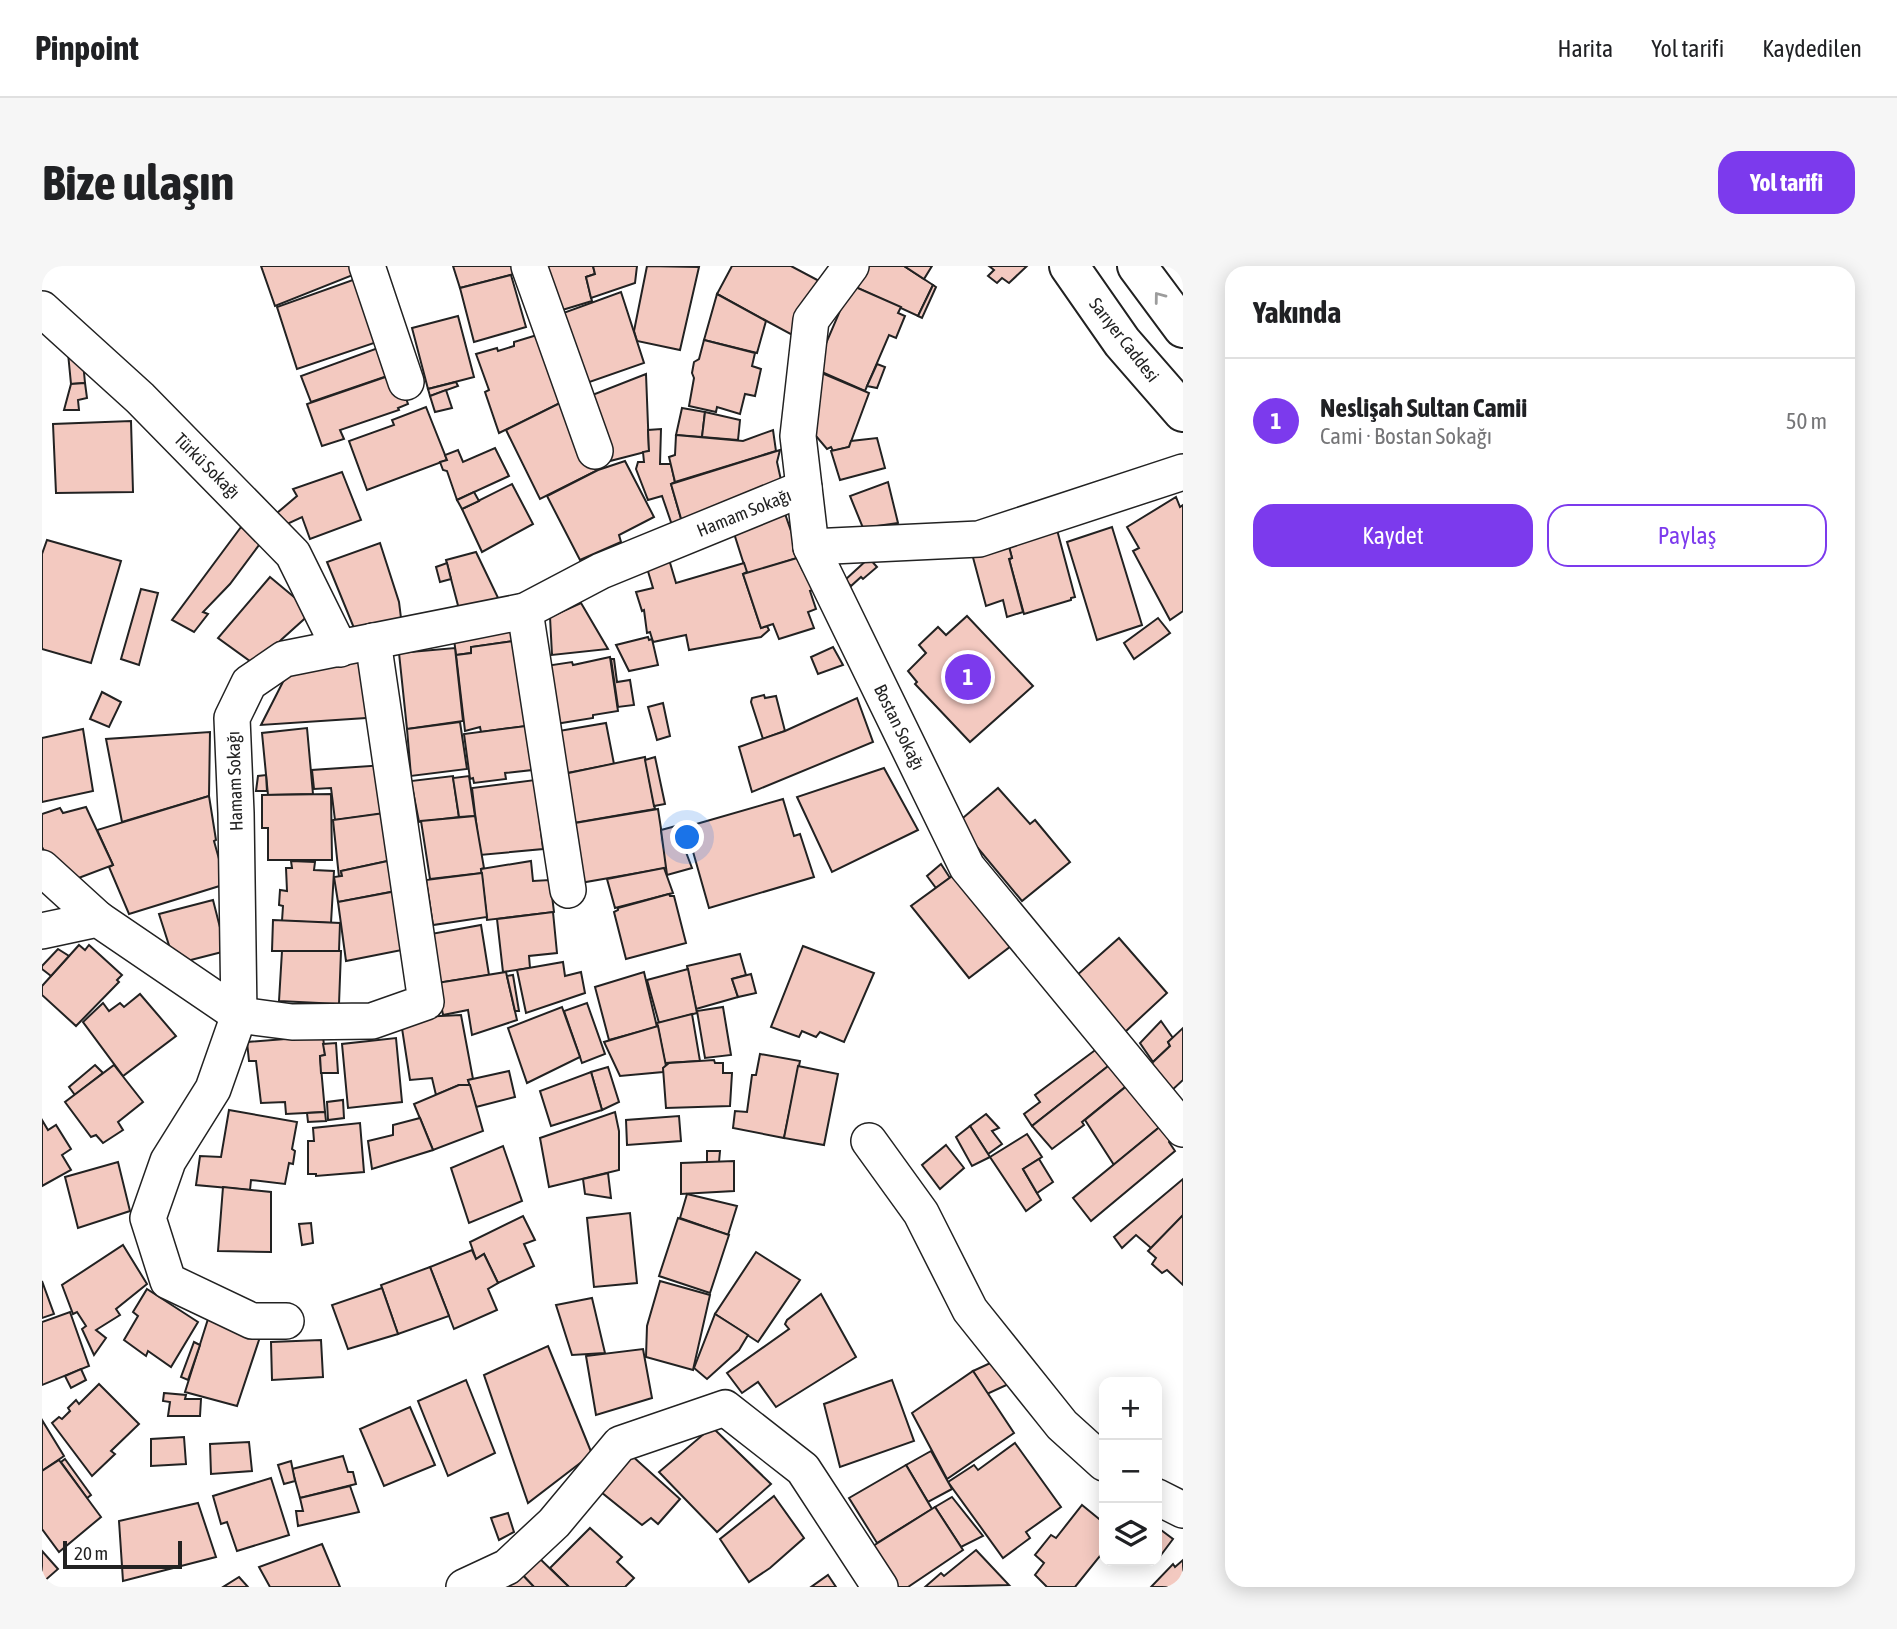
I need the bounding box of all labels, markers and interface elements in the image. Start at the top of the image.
text: Pinpoint [35,29,139,67]
text: Harita [1557,35,1613,62]
text: Yol tarifi [1651,35,1724,62]
text: Kaydedilen [1762,35,1862,62]
button: Yol tarifi [1718,151,1855,214]
text: Bize ulaşın [42,154,234,210]
one-way arrow [1155,293,1168,305]
street label: Sarıyer Caddesi [1085,294,1164,386]
text: Yakında [1253,295,1341,329]
text: Neslişah Sultan Camii [1320,393,1527,423]
text: 1 [1271,408,1281,434]
text: 50 m [1786,408,1827,434]
text: Cami · Bostan Sokağı [1320,423,1492,449]
street label: Türkü Sokağı [170,428,245,503]
street label: Hamam Sokağı [694,484,794,541]
button: Kaydet [1253,504,1533,567]
button: Paylaş [1547,504,1827,567]
pin: 1 [945,651,991,703]
street label: Bostan Sokağı [870,681,929,773]
street label: Hamam Sokağı [222,731,247,831]
your location [670,820,704,854]
map controls [1099,1377,1162,1566]
button: + [1099,1377,1162,1440]
button: − [1099,1440,1162,1503]
button: layers [1099,1503,1162,1566]
scale bar [63,1538,182,1570]
text: 20 m [74,1542,108,1564]

